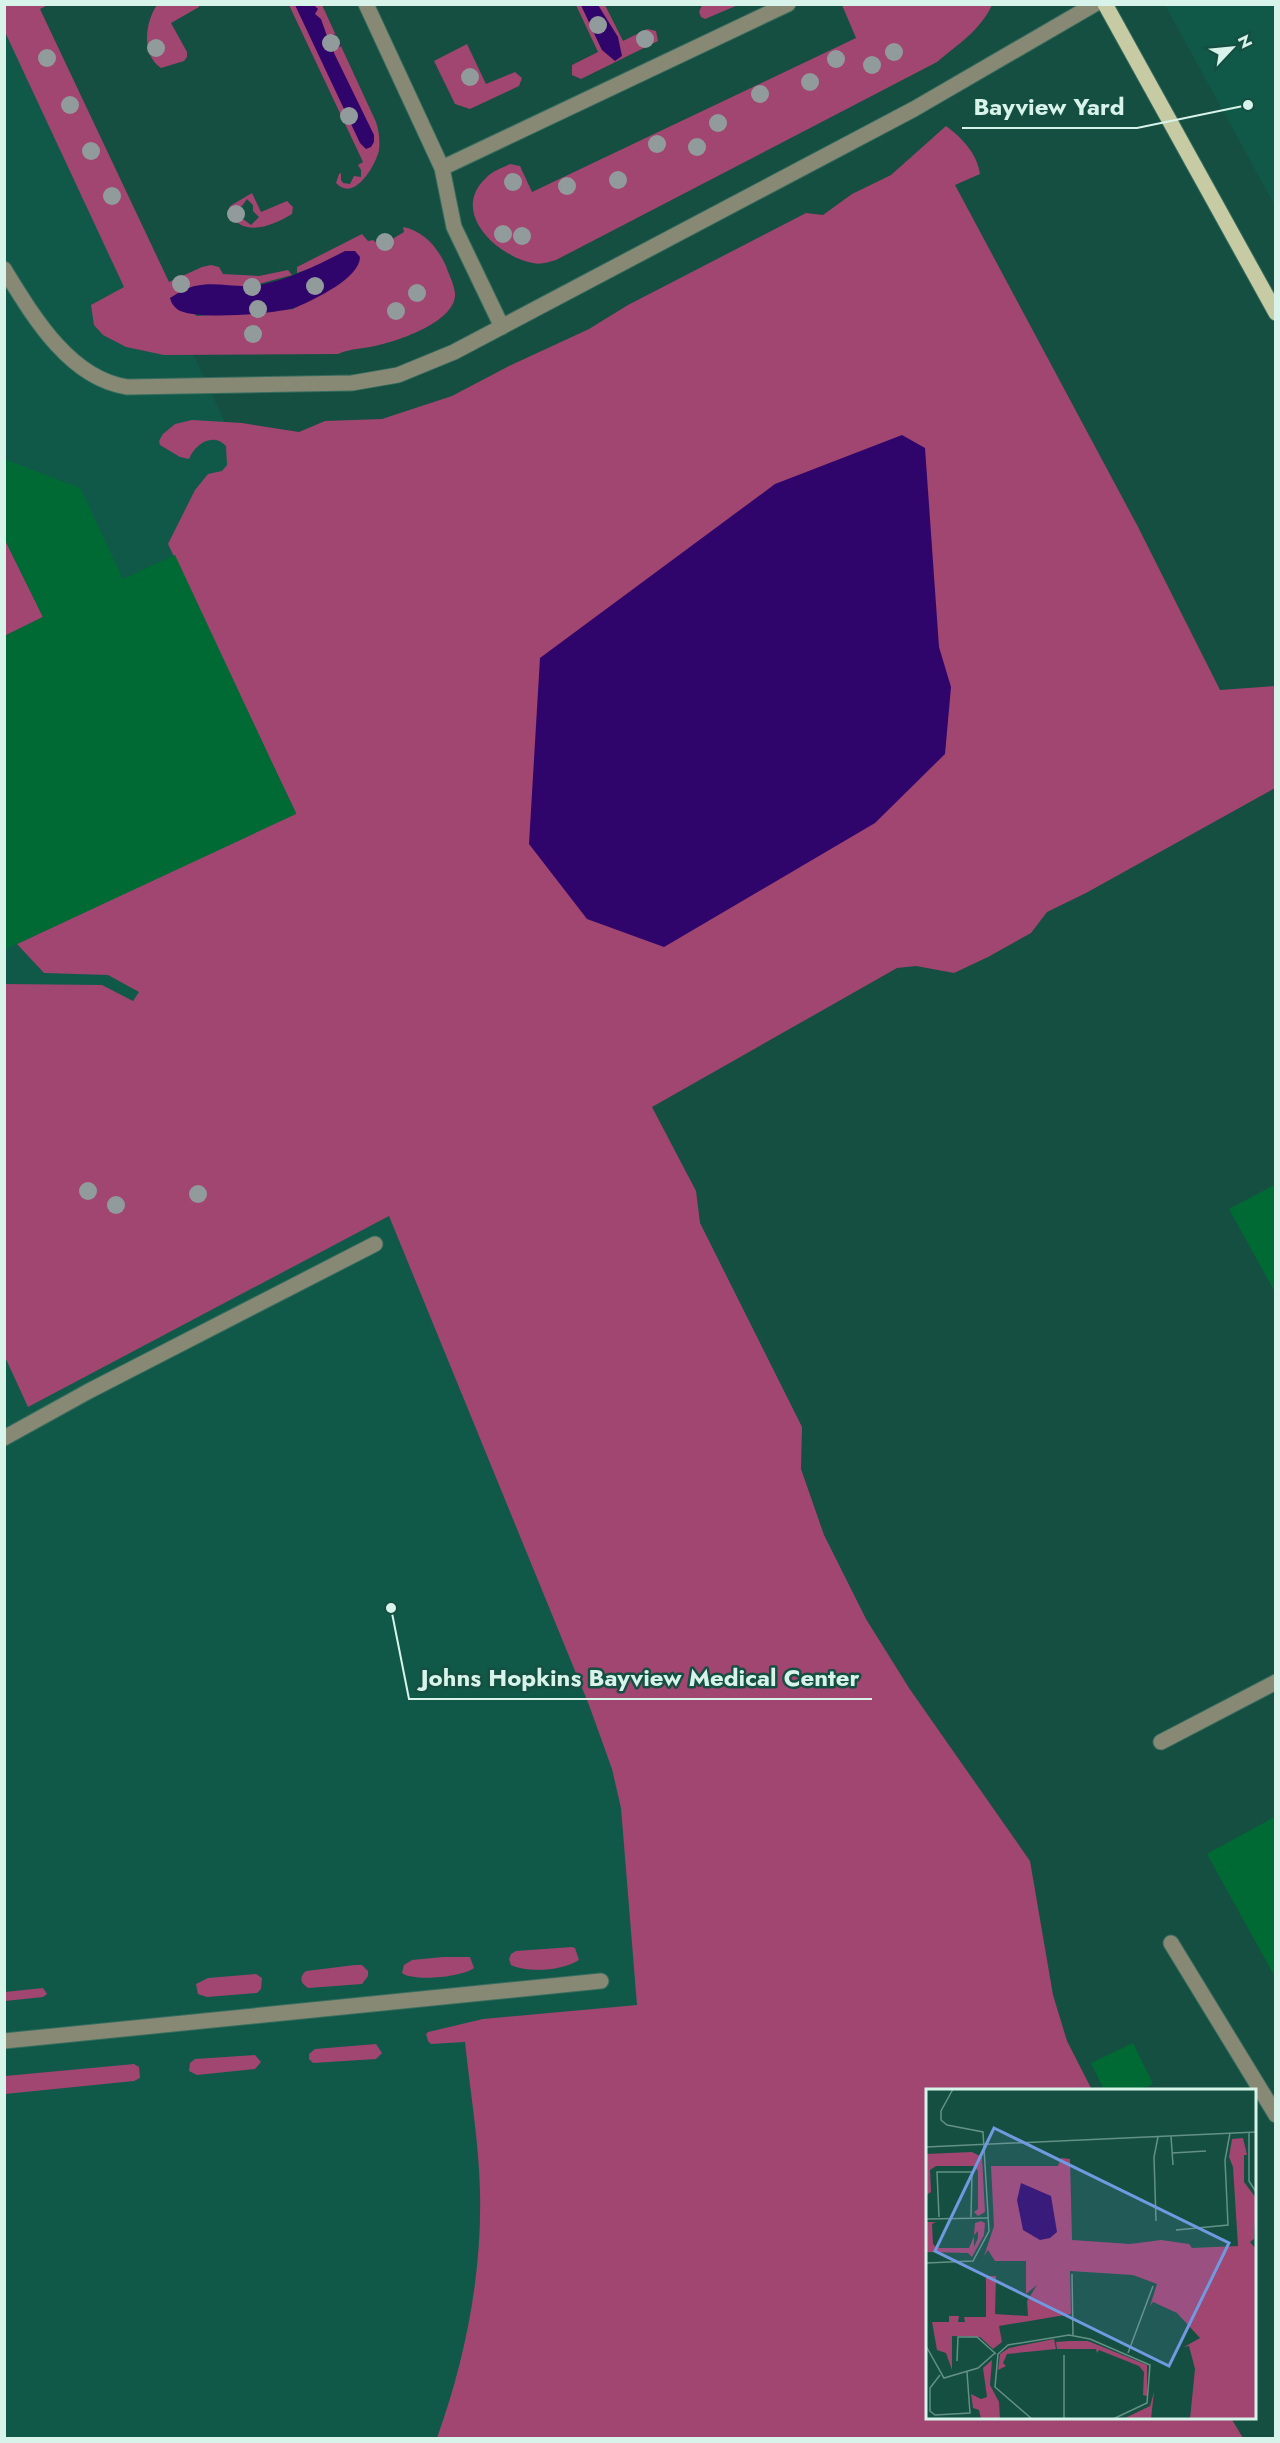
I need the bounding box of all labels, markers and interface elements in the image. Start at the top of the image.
north arrow [1202,18,1262,78]
text: N [1232,31,1258,52]
callout: Bayview Yard [962,86,1137,128]
text: Bayview Yard [973,89,1125,124]
callout: Johns Hopkins Bayview Medical Center [409,1657,872,1699]
text: Johns Hopkins Bayview Medical Center [417,1660,859,1695]
inset map [926,2089,1256,2419]

